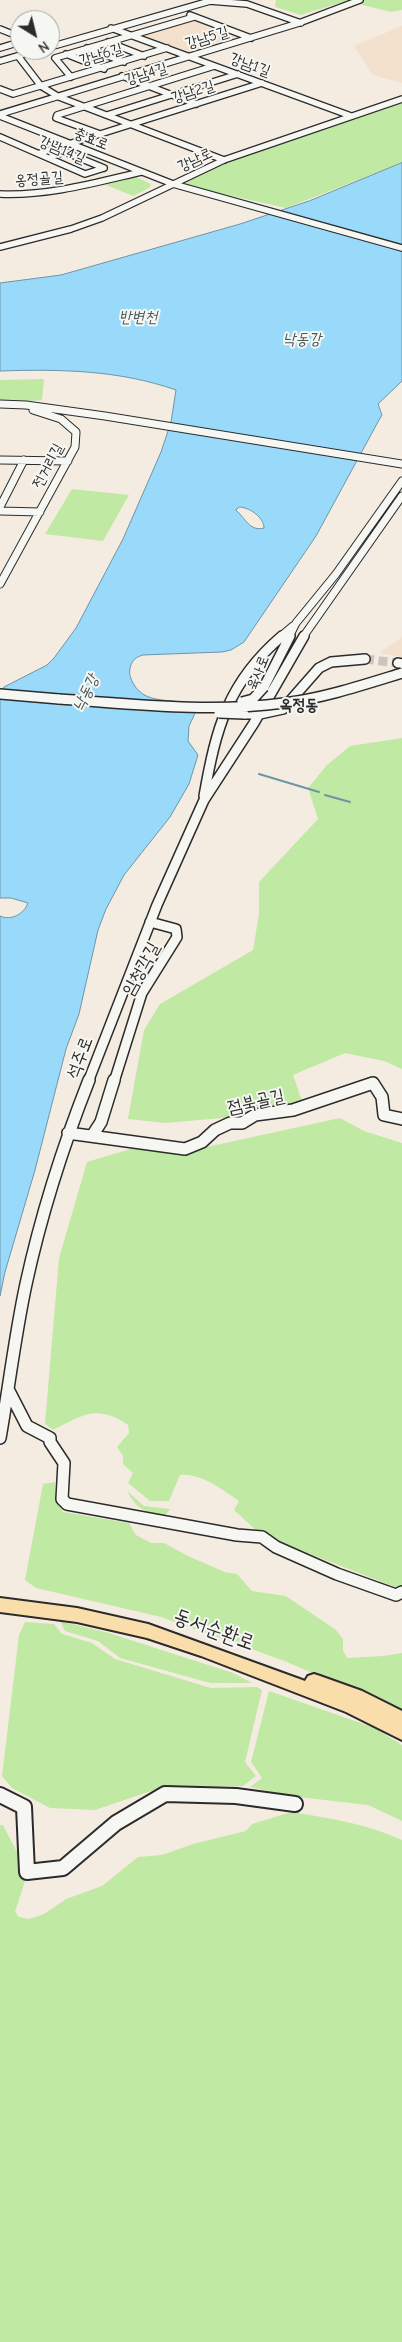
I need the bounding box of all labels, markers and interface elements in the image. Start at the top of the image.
north arrow [10,10,60,60]
street label: 강남5길 [183,23,231,53]
text: N [35,37,52,56]
street label: 강남6길 [77,40,125,70]
street label: 강남1길 [227,49,273,81]
street label: 강남4길 [123,59,169,89]
street label: 강남2길 [169,77,217,107]
street label: 충효로 [71,124,111,154]
street label: 강남14길 [36,132,88,168]
street label: 강남로 [175,144,215,176]
street label: 옹정골길 [14,168,64,190]
water label: 반변천 [119,307,157,327]
water label: 낙동강 [283,329,321,349]
street label: 전거리길 [29,440,67,492]
street label: 육사로 [243,653,273,693]
water label: 낙동강 [69,671,103,715]
district label: 옥정동 [280,695,318,715]
street label: 임청각길 [118,938,164,1000]
street label: 석주로 [62,1034,98,1082]
street label: 점북골길 [225,1085,287,1119]
street label: 동서순환로 [170,1604,258,1656]

